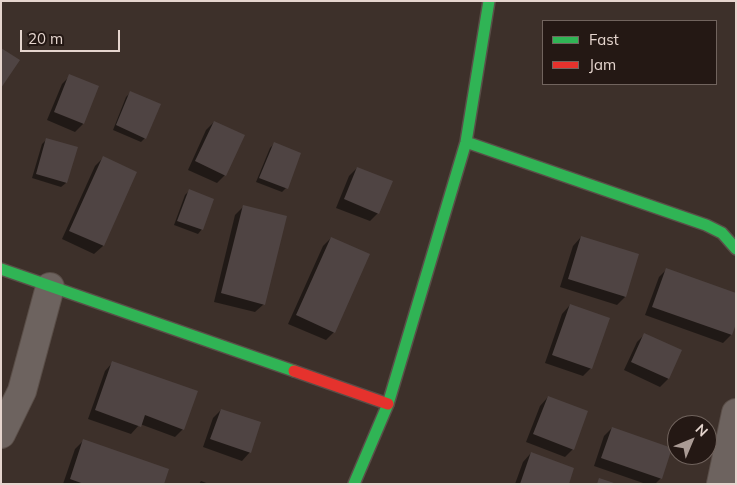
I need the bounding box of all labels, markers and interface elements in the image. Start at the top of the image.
scale bar [22,20,122,52]
legend [542,20,717,85]
text: 20 m [28,29,63,48]
text: Fast [589,30,619,49]
text: Jam [589,55,616,74]
north arrow [667,415,717,465]
text: N [692,420,712,440]

